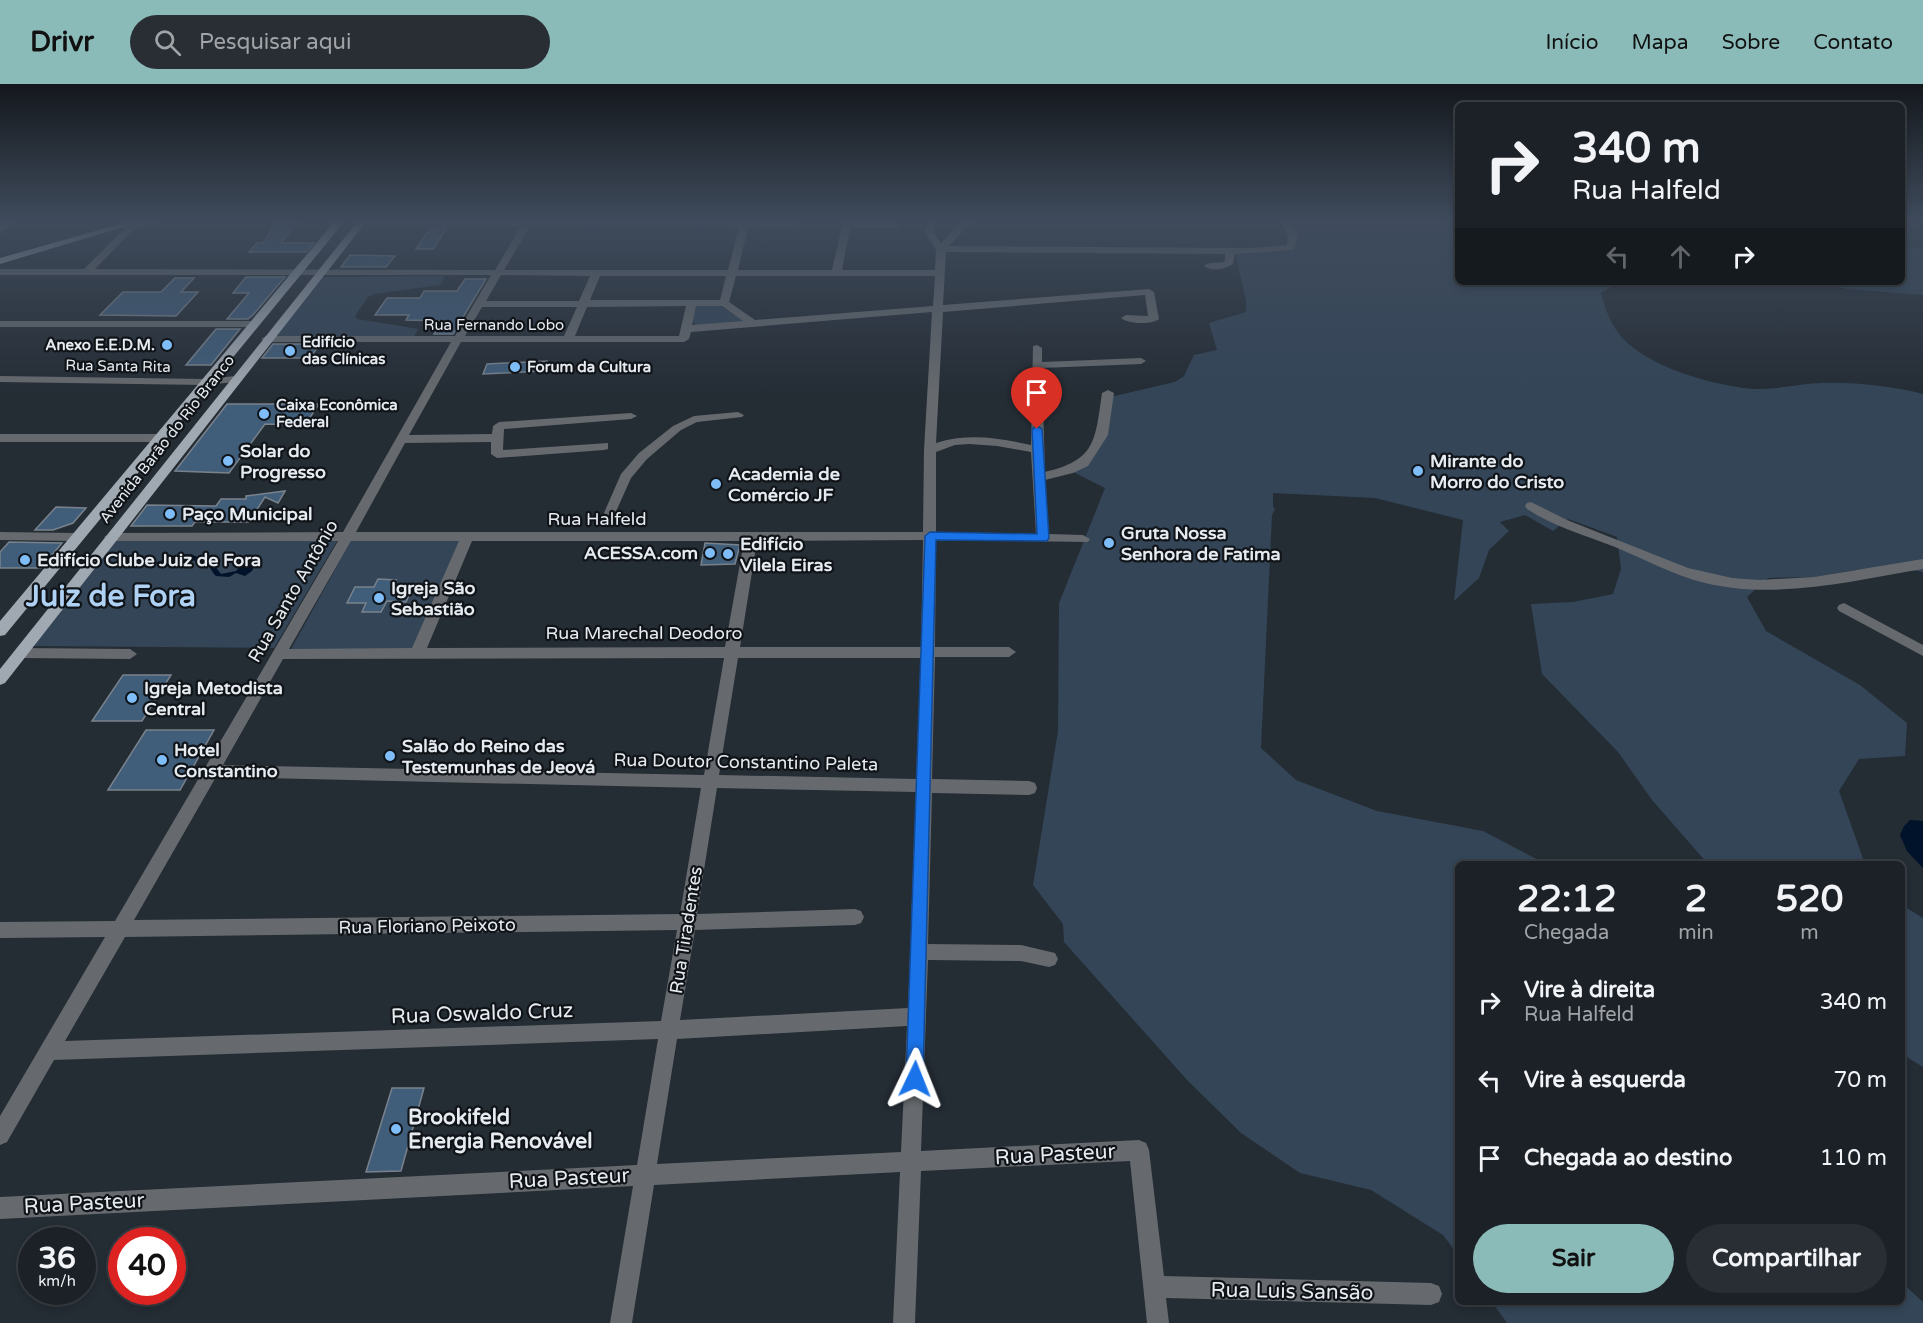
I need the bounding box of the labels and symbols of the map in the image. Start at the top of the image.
street label: Rua Fernando Lobo [424,316,564,334]
place label: Edifício das Clínicas [302,333,385,368]
place label: Anexo E.E.D.M. [45,336,155,354]
marker: Anexo E.E.D.M. [160,338,174,352]
marker: Edifício das Clínicas [283,344,297,358]
street label: Avenida Barão do Rio Branco [96,351,238,527]
street label: Rua Santa Rita [65,356,171,376]
place label: Forum da Cultura [527,358,651,376]
marker: Forum da Cultura [508,360,522,374]
pin [1011,367,1062,429]
place label: Caixa Econômica Federal [276,396,398,431]
marker: Caixa Econômica Federal [257,407,271,421]
place label: Solar do Progresso [240,440,326,483]
place label: Mirante do Morro do Cristo [1430,450,1564,493]
marker: Solar do Progresso [221,454,235,468]
place label: Academia de Comércio JF [728,463,840,506]
marker: Mirante do Morro do Cristo [1411,464,1425,478]
marker: Academia de Comércio JF [709,477,723,491]
place label: Paço Municipal [182,503,312,525]
marker: Paço Municipal [163,507,177,521]
street label: Rua Halfeld [547,508,647,530]
street label: Rua Santo Antônio [243,516,343,666]
place label: Gruta Nossa Senhora de Fatima [1121,522,1281,565]
place label: Edifício Vilela Eiras [740,533,833,576]
marker: Gruta Nossa Senhora de Fatima [1102,536,1116,550]
place label: ACESSA.com [584,542,698,564]
marker: ACESSA.com [703,546,717,560]
marker: Edifício Vilela Eiras [721,547,735,561]
place label: Edifício Clube Juiz de Fora [37,549,261,571]
marker: Edifício Clube Juiz de Fora [18,553,32,567]
place label: Igreja São Sebastião [391,577,476,620]
district label: Juiz de Fora [25,578,196,615]
marker: Igreja São Sebastião [372,591,386,605]
street label: Rua Marechal Deodoro [546,622,743,644]
place label: Igreja Metodista Central [144,677,283,720]
marker: Igreja Metodista Central [125,691,139,705]
place label: Salão do Reino das Testemunhas de Jeová [401,735,595,778]
place label: Hotel Constantino [174,739,278,782]
marker: Salão do Reino das Testemunhas de Jeová [383,749,397,763]
street label: Rua Doutor Constantino Paleta [613,749,879,775]
marker: Hotel Constantino [155,753,169,767]
street label: Rua Tiradentes [665,865,707,995]
street label: Rua Floriano Peixoto [338,913,516,939]
street label: Rua Oswaldo Cruz [390,998,574,1029]
position arrow [883,1047,947,1111]
place label: Brookifeld Energia Renovável [408,1105,592,1154]
marker: Brookifeld Energia Renovável [389,1122,403,1136]
street label: Rua Pasteur [994,1139,1116,1170]
street label: Rua Pasteur [508,1163,630,1194]
street label: Rua Pasteur [23,1188,145,1219]
speed limit sign: 40 [108,1227,186,1305]
street label: Rua Luis Sansão [1210,1278,1374,1305]

